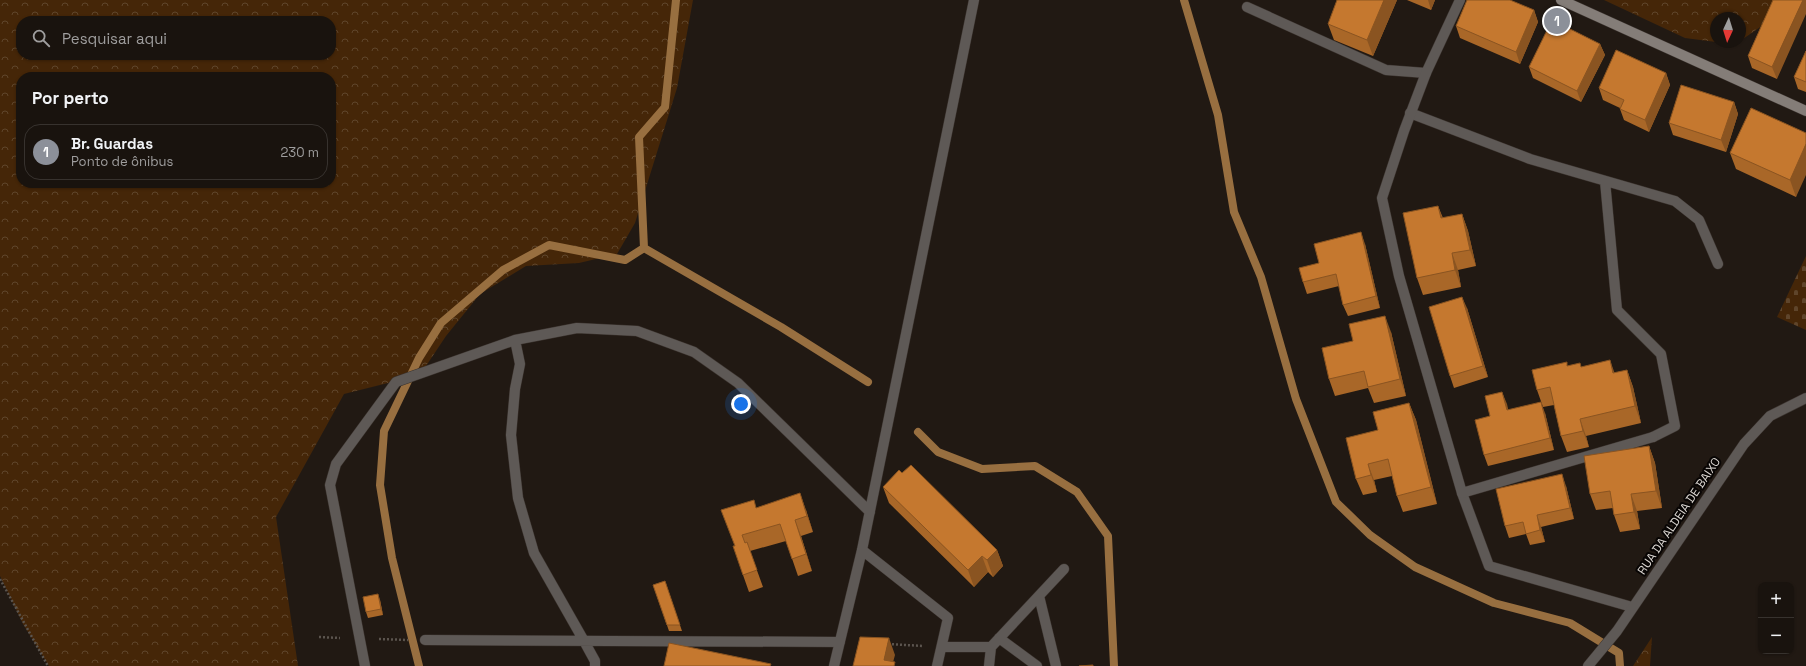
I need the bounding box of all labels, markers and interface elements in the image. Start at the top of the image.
pin: 1 [1544,6,1570,36]
north arrow [1710,12,1746,48]
search box [16,16,336,60]
icon: search [30,27,52,49]
text: Pesquisar aqui [62,29,167,48]
text: Por perto [32,87,109,109]
text: Br. Guardas [71,134,153,153]
text: 1 [43,144,49,161]
text: 230 m [281,144,319,161]
text: Ponto de ônibus [71,153,173,170]
your location [731,394,751,414]
street label: RUA DA ALDEIA DE BAIXO [1634,454,1724,578]
map controls [1758,582,1794,654]
button: + [1758,582,1794,618]
button: − [1758,618,1794,654]

